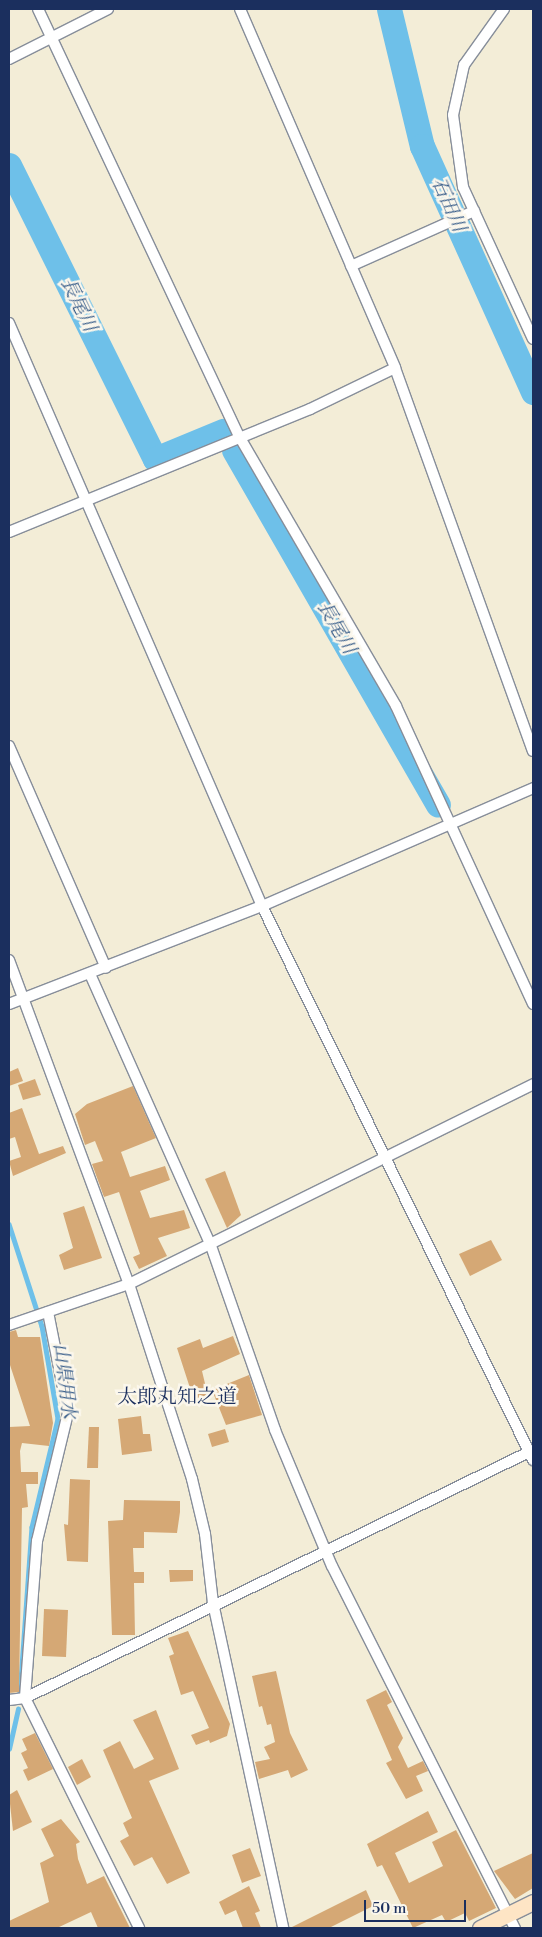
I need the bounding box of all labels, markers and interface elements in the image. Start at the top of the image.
water label: 石田川 [426,174,470,236]
water label: 長尾川 [55,274,101,336]
water label: 長尾川 [312,598,360,658]
water label: 山県用水 [48,1342,80,1420]
district label: 太郎丸知之道 [117,1385,237,1409]
scale bar [367,1890,470,1922]
text: 50 m [372,1899,406,1918]

